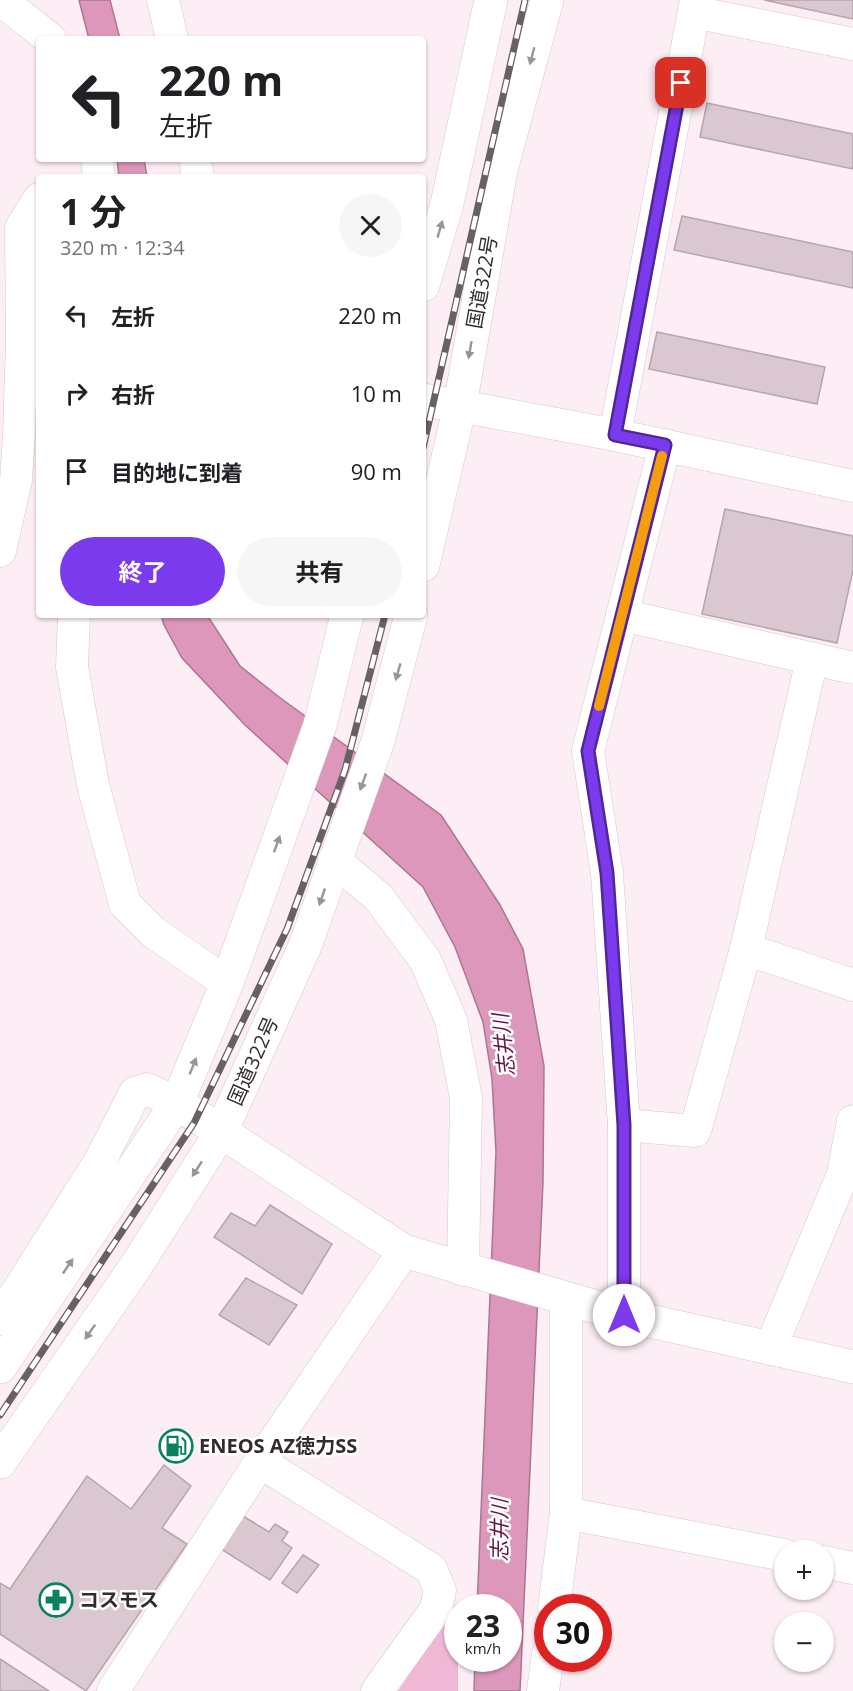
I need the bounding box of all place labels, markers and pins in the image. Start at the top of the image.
pin [655,57,706,108]
fuel station icon: ENEOS AZ徳力SS [158,1428,194,1464]
place label: ENEOS AZ徳力SS [199,1432,357,1459]
pharmacy icon: コスモス [38,1582,74,1618]
place label: コスモス [79,1586,159,1613]

